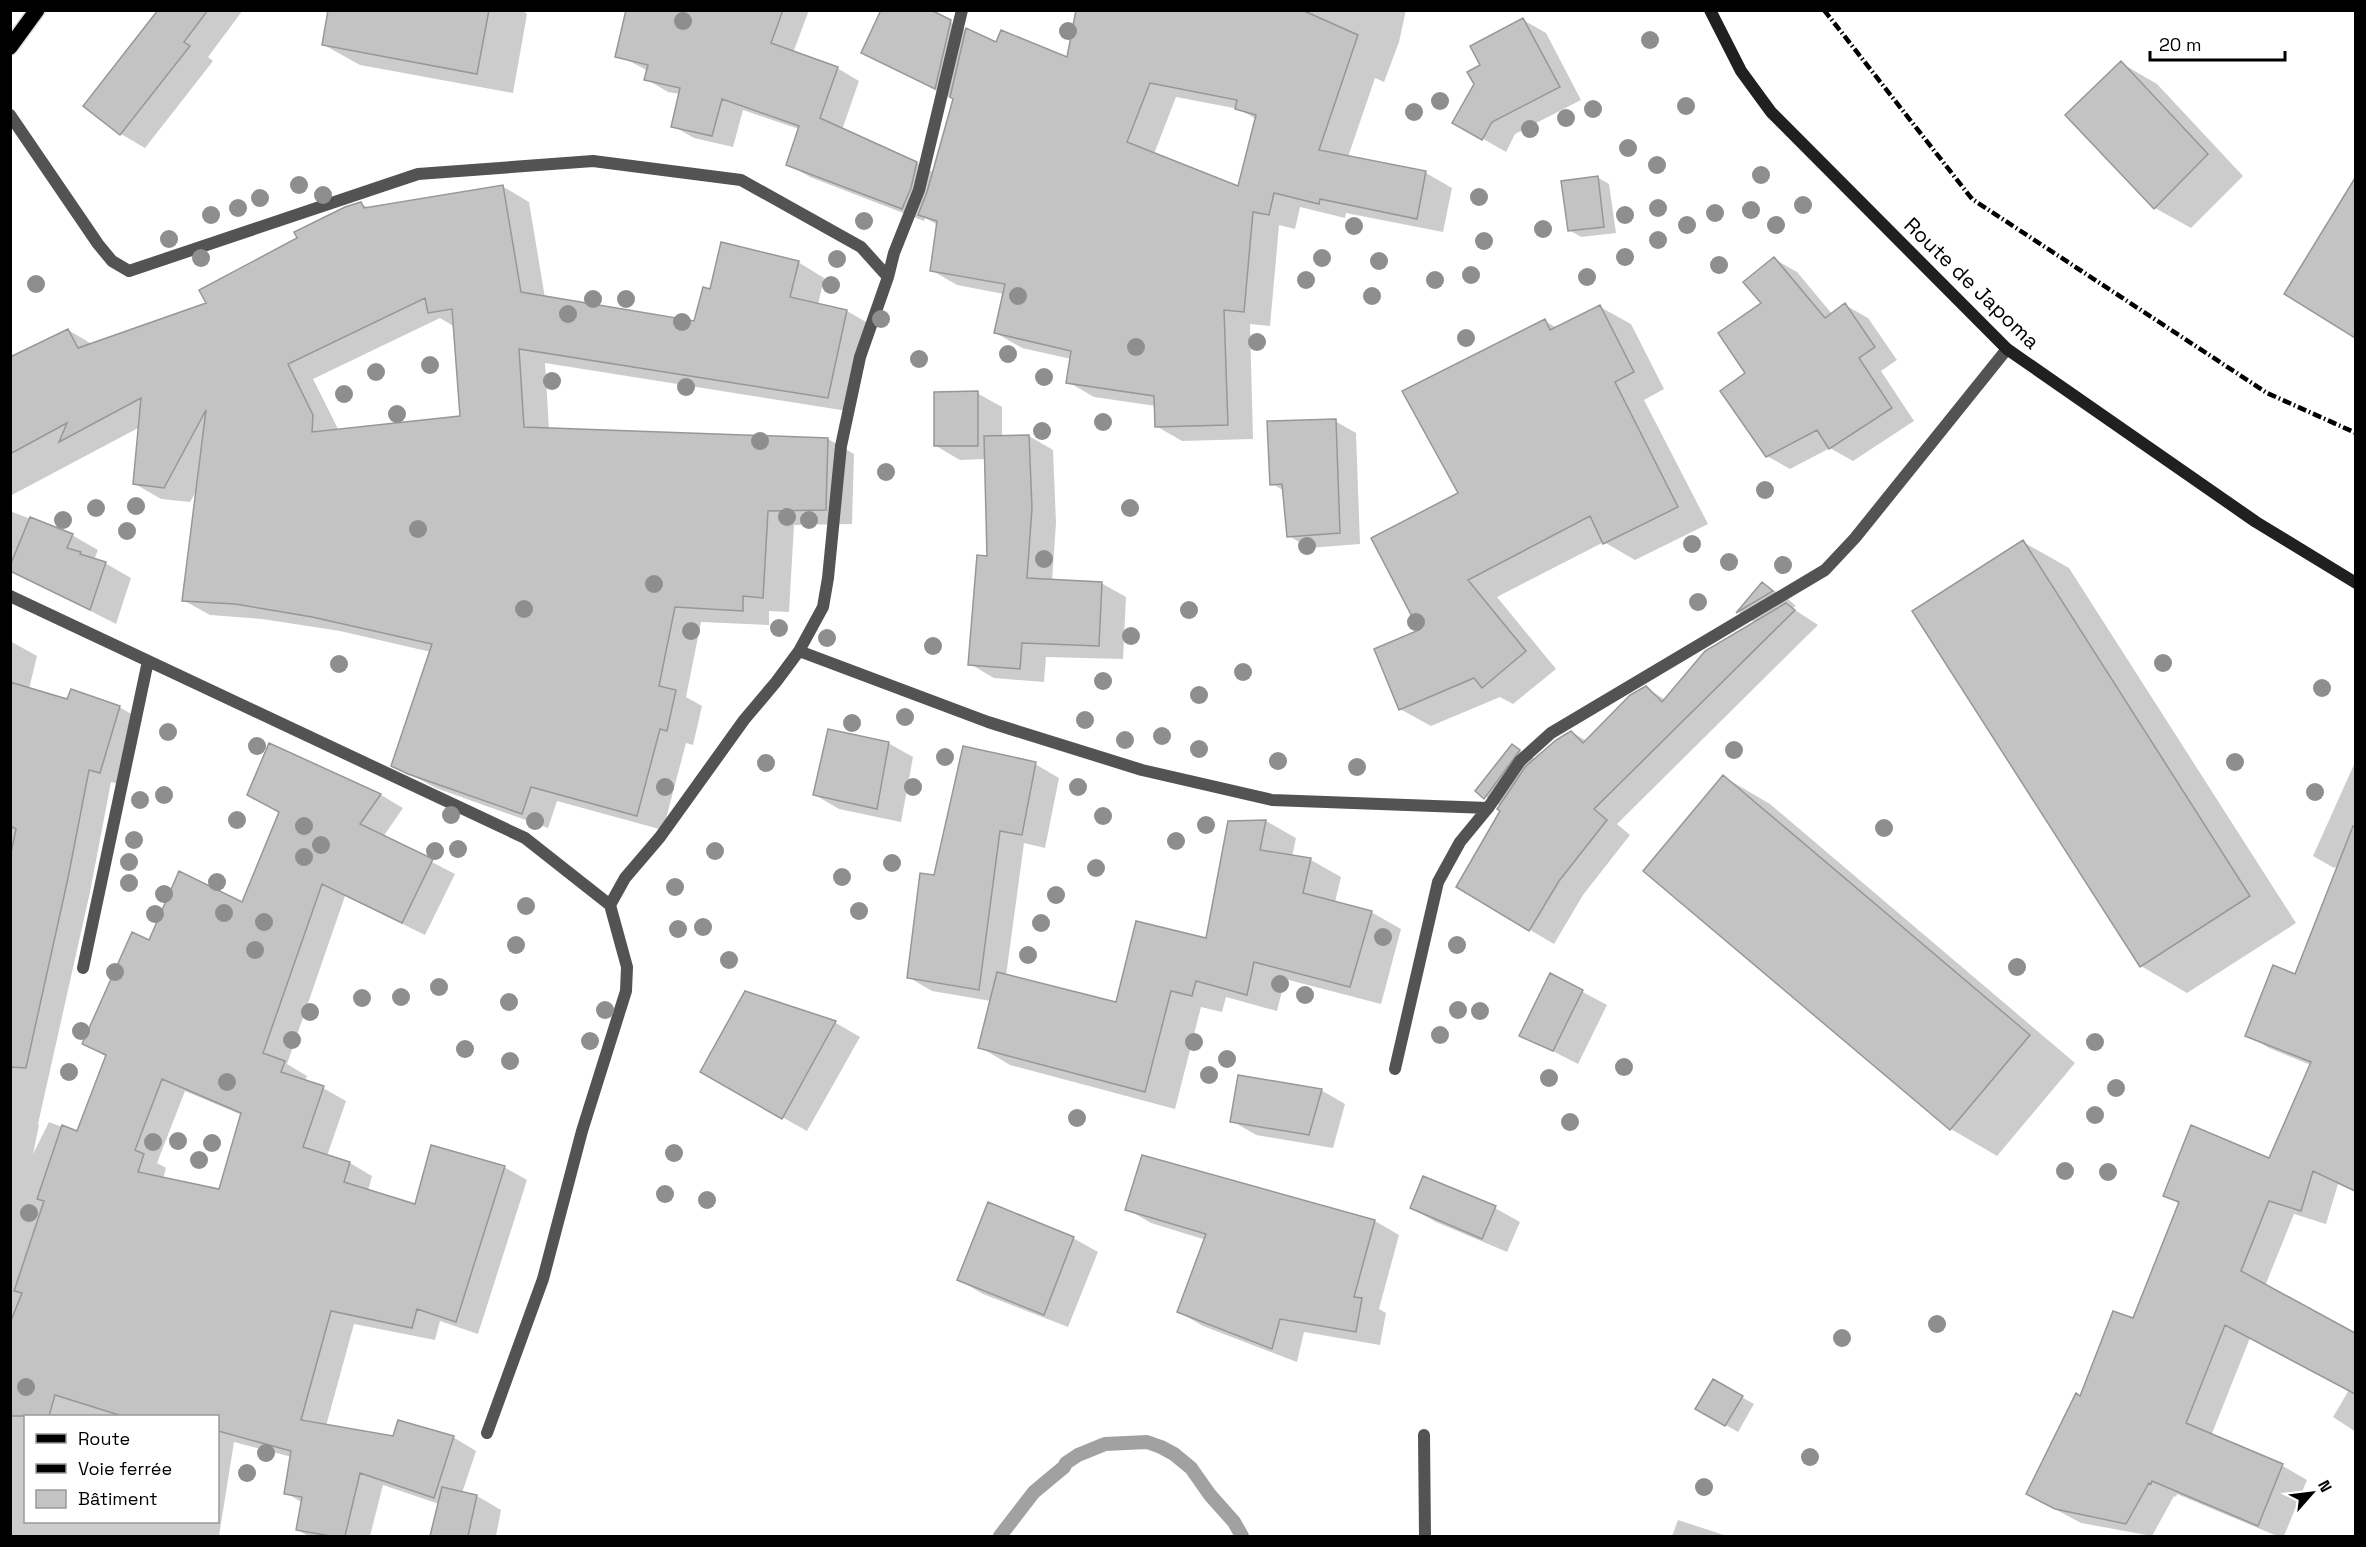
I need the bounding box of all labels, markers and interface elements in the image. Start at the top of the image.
scale bar [2150,24,2285,62]
text: 20 m [2159,33,2202,56]
street label: Route de Japoma [1899,211,2045,355]
legend [24,1415,219,1523]
text: Route [78,1427,130,1450]
text: Voie ferrée [78,1457,172,1480]
north arrow [2282,1463,2342,1523]
text: N [2313,1477,2337,1496]
text: Bâtiment [78,1487,158,1510]

